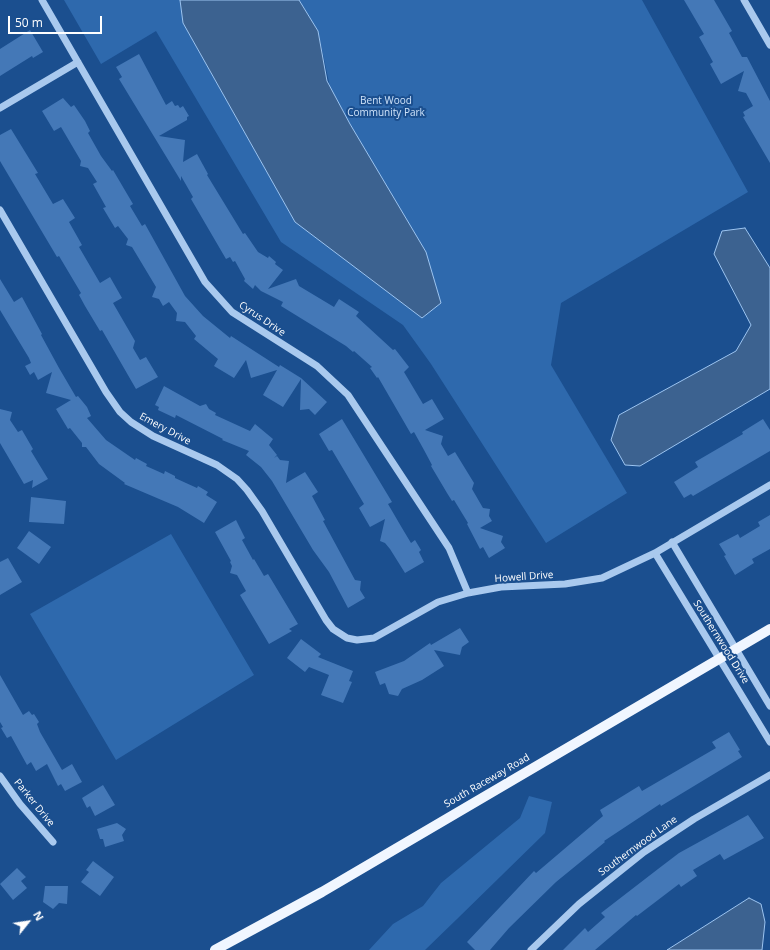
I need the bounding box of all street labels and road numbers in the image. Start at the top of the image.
street label: Cyrus Drive [237,299,287,339]
street label: Emery Drive [137,410,193,448]
street label: Howell Drive [494,569,554,585]
street label: Southernwood Drive [690,598,752,686]
street label: South Raceway Road [442,752,532,810]
street label: Parker Drive [11,777,57,829]
street label: Southernwood Lane [596,813,680,879]

